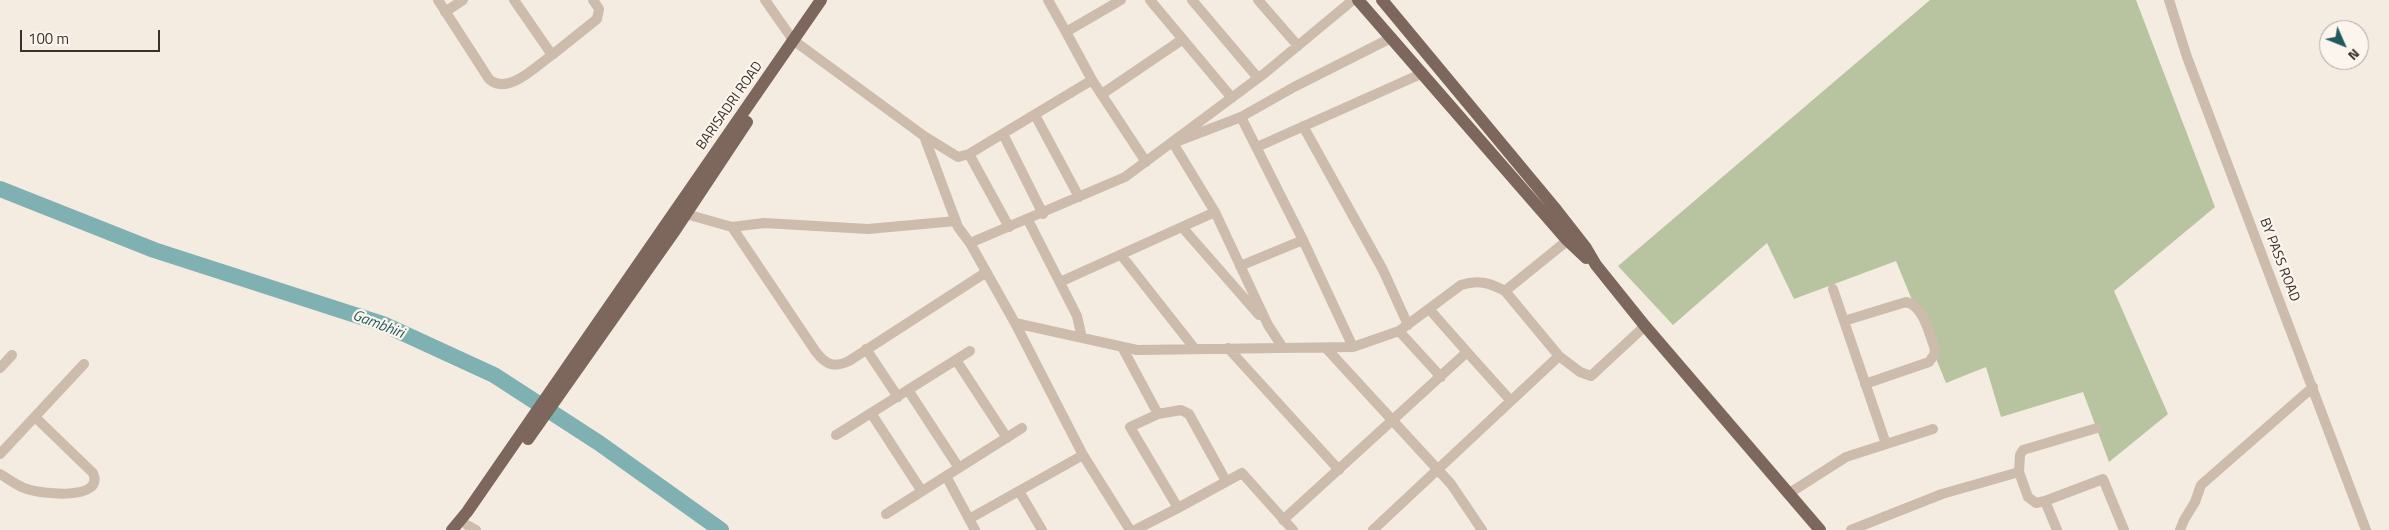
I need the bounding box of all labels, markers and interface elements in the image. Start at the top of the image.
scale bar [22,20,162,52]
north arrow [2319,20,2369,70]
text: 100 m [28,27,69,50]
text: N [2344,44,2365,66]
street label: BARISADRI ROAD [693,59,767,153]
street label: BY PASS ROAD [2255,216,2303,304]
water label: Gambhiri [350,307,406,343]

